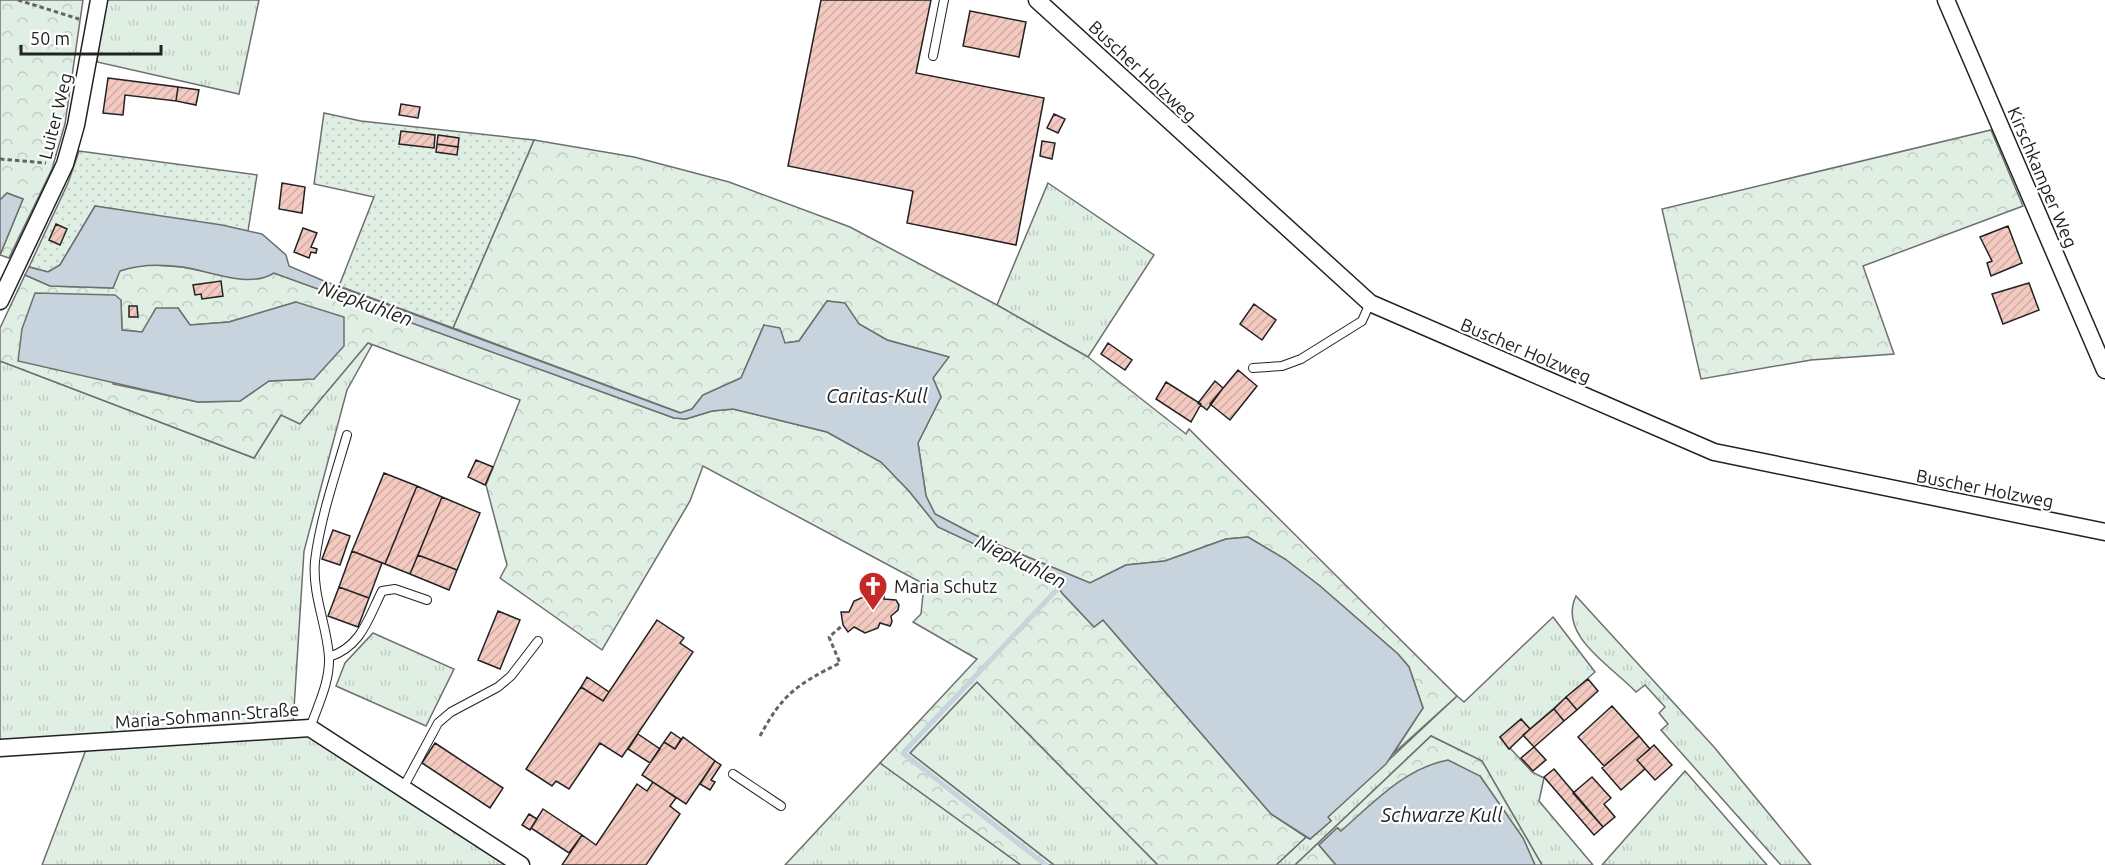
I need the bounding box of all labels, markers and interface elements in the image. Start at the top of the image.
street label: Buscher Holzweg [1085,16,1201,126]
scale bar [21,18,160,56]
text: 50 m [30,28,70,48]
street label: Luiter Weg [35,71,75,161]
street label: Kirschkamper Weg [2004,104,2082,250]
water label: Niepkuhlen [316,275,416,331]
street label: Buscher Holzweg [1458,314,1594,386]
water label: Caritas-Kull [826,384,928,407]
street label: Buscher Holzweg [1915,465,2055,511]
water label: Niepkuhlen [972,529,1070,593]
church icon: Maria Schutz [857,570,889,612]
place label: Maria Schutz [894,576,997,596]
street label: Maria-Sohmann-Straße [114,699,300,731]
water label: Schwarze Kull [1380,803,1503,826]

